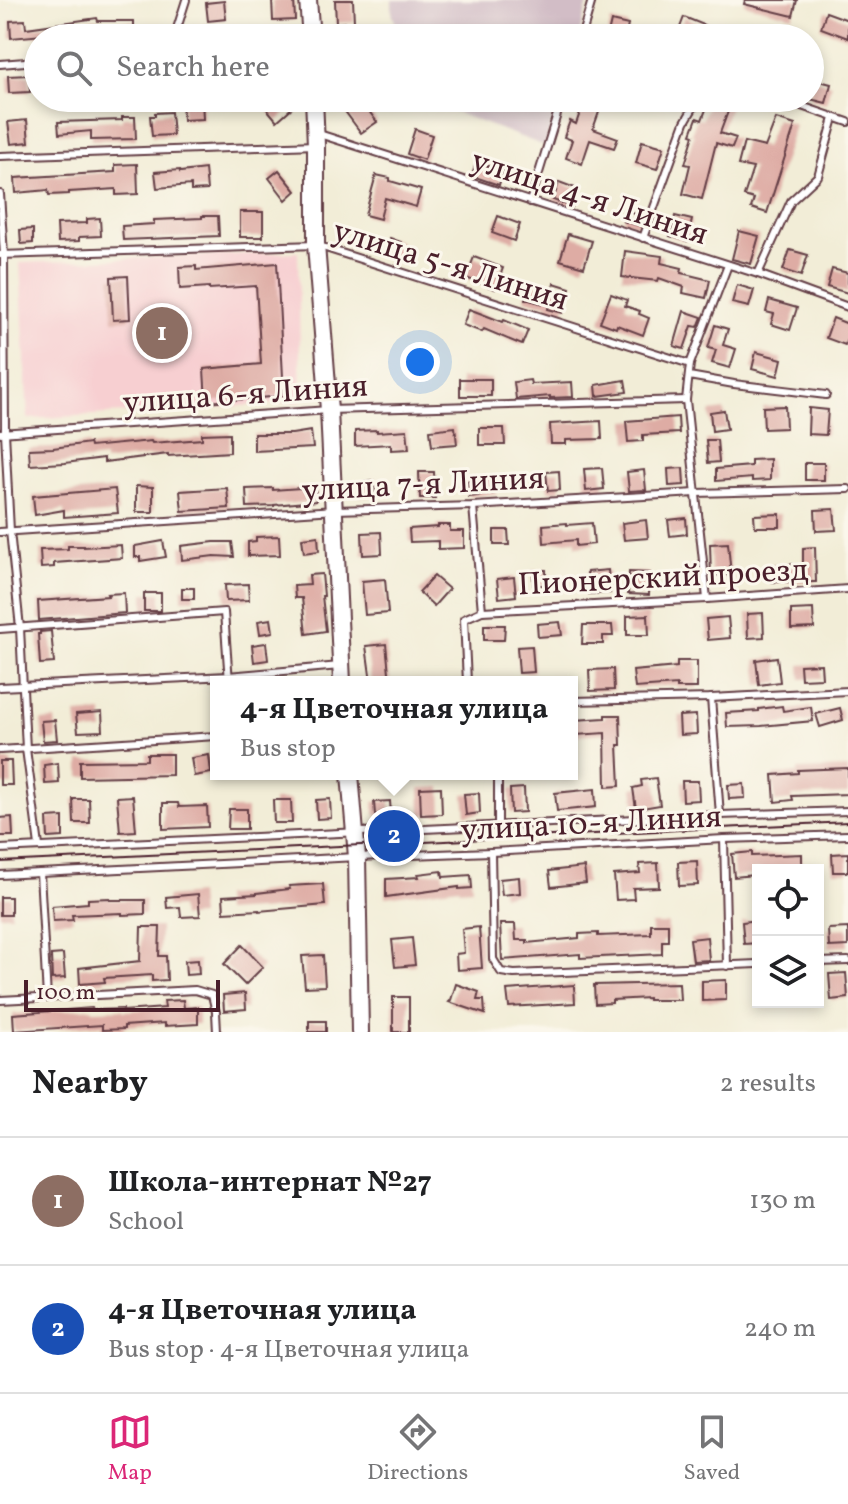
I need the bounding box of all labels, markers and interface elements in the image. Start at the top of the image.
search box [24,24,824,112]
icon: search [52,46,96,90]
text: Search here [116,47,270,89]
street label: улица 4-я Линия [465,140,713,258]
street label: улица 5-я Линия [327,210,573,324]
pin: 1 [136,303,188,363]
your location [400,342,440,382]
street label: улица 6-я Линия [121,365,369,427]
street label: улица 7-я Линия [301,458,546,514]
street label: Пионерский проезд [517,549,810,609]
popup [210,676,578,780]
text: 4-я Цветочная улица [240,689,548,731]
text: Bus stop [240,731,336,767]
street label: улица 10-я Линия [460,796,723,854]
pin: 2 [368,806,420,866]
map controls [752,864,824,1008]
button: locate [752,864,824,936]
button: layers [752,936,824,1008]
scale bar [24,976,220,1012]
text: 100 m [36,978,95,1009]
text: Nearby [32,1061,148,1108]
text: 2 results [720,1066,816,1102]
text: Школа-интернат №27 [108,1162,432,1204]
text: 1 [53,1183,63,1219]
text: 130 m [749,1183,816,1219]
text: School [108,1204,184,1240]
text: 4-я Цветочная улица [108,1290,417,1332]
text: 2 [51,1311,65,1347]
text: 240 m [744,1311,816,1347]
text: Bus stop · 4-я Цветочная улица [108,1332,469,1368]
tab: Map [108,1410,152,1489]
tab: Directions [367,1410,468,1489]
tab: Saved [684,1410,740,1489]

